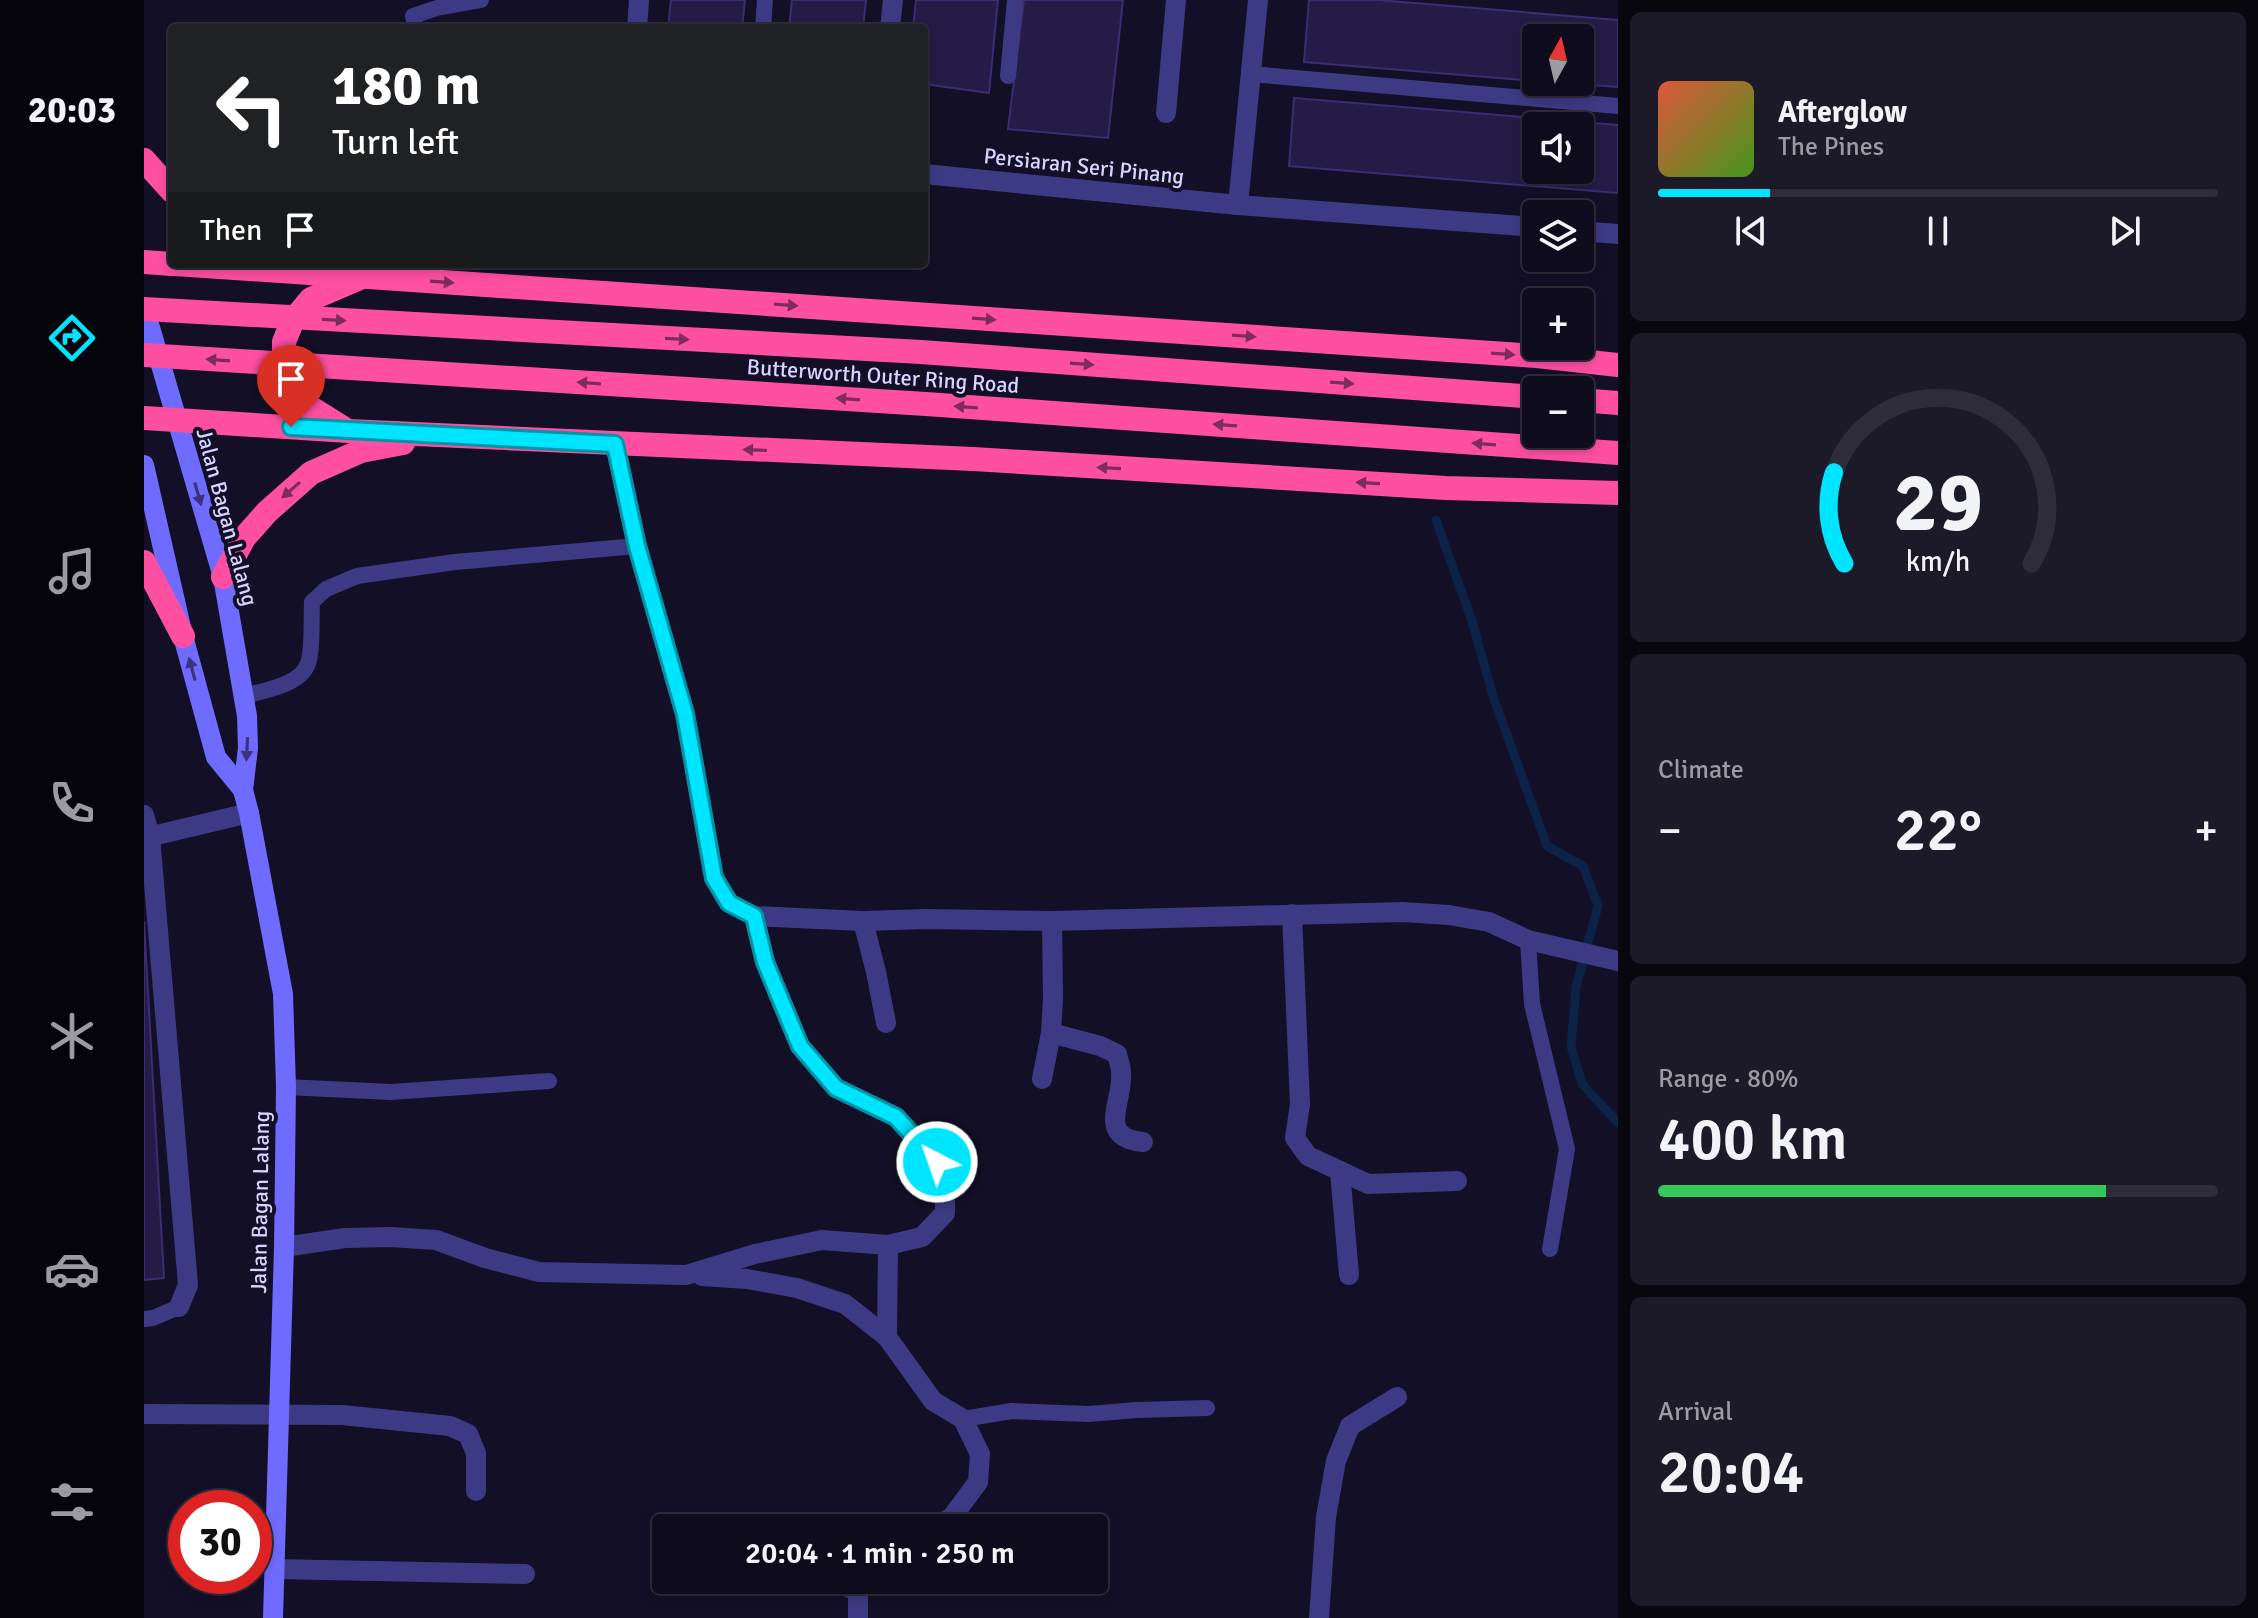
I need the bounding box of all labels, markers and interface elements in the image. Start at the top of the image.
north arrow [1522,24,1594,96]
map controls [1522,24,1594,448]
text: 180 m [332,51,480,120]
icon: left [200,56,304,160]
text: 20:03 [28,88,116,133]
text: Afterglow [1778,94,1907,131]
button: sound [1522,112,1594,184]
text: Turn left [332,120,459,165]
text: The Pines [1778,131,1884,163]
street label: Persiaran Seri Pinang [982,142,1186,190]
button: layers [1522,200,1594,272]
icon: arrive [278,208,322,252]
icon: previous [1729,209,1773,253]
icon: pause [1916,209,1960,253]
icon: next [2103,209,2147,253]
text: Then [200,212,262,249]
one-way arrow [430,276,455,289]
button: + [1522,288,1594,360]
one-way arrow [774,299,799,312]
icon: directions [44,310,100,366]
one-way arrow [322,313,347,326]
one-way arrow [972,313,997,326]
one-way arrow [1231,330,1256,343]
one-way arrow [665,332,690,345]
pin [257,345,325,427]
one-way arrow [1491,348,1516,361]
one-way arrow [205,353,230,366]
street label: Butterworth Outer Ring Road [746,353,1020,399]
icon: arrive [269,357,313,401]
one-way arrow [1070,358,1095,371]
one-way arrow [576,376,601,389]
button: − [1522,376,1594,448]
one-way arrow [1330,377,1355,390]
one-way arrow [835,392,860,405]
one-way arrow [953,400,978,413]
one-way arrow [1212,418,1237,431]
street label: Jalan Bagan Lalang [190,425,264,609]
one-way arrow [1471,437,1496,450]
one-way arrow [742,443,767,456]
text: 29 [1893,451,1983,553]
one-way arrow [1096,461,1121,474]
one-way arrow [1355,477,1380,490]
one-way arrow [282,481,301,499]
one-way arrow [192,483,205,507]
icon: music [44,543,100,599]
text: km/h [1906,544,1970,579]
one-way arrow [185,657,197,682]
one-way arrow [240,737,253,762]
text: Climate [1658,754,1744,786]
icon: phone [44,775,100,831]
text: 22° [1894,794,1982,868]
text: − [1658,804,1682,858]
text: + [2194,804,2218,858]
icon: climate [44,1008,100,1064]
text: Range · 80% [1658,1063,1799,1095]
text: 400 km [1658,1103,1847,1177]
street label: Jalan Bagan Lalang [245,1110,275,1294]
position arrow [895,1120,979,1204]
icon: car [44,1241,100,1297]
text: Arrival [1658,1396,1733,1428]
text: 20:04 [1658,1436,1805,1510]
icon: filters [44,1474,100,1530]
speed limit sign: 30 [168,1490,272,1594]
text: 20:04 · 1 min · 250 m [745,1535,1015,1572]

